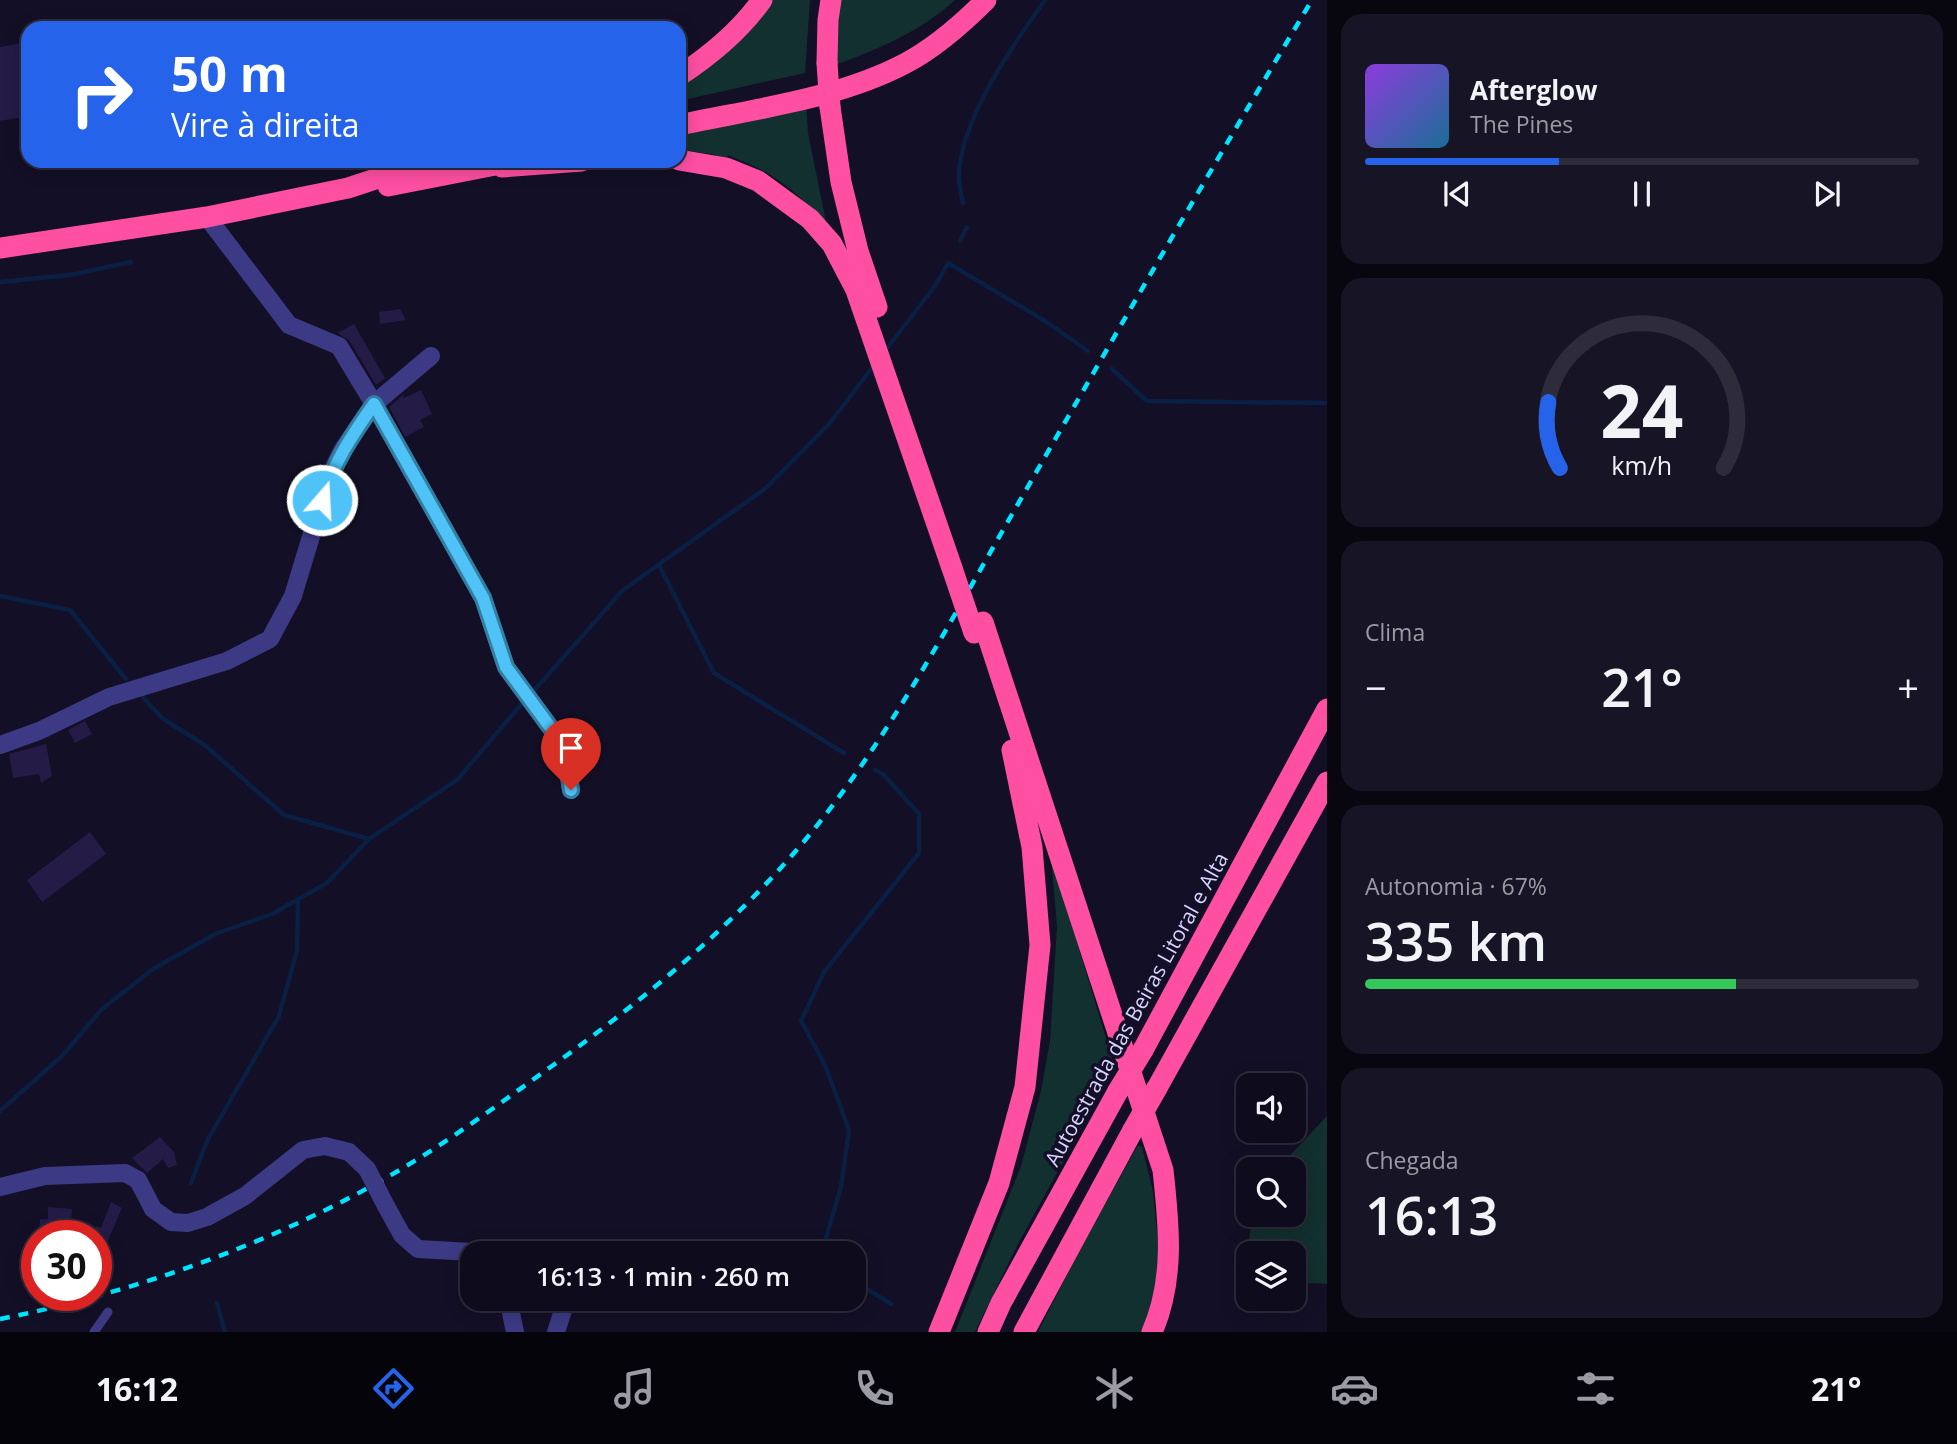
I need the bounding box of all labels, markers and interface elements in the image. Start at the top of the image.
text: 50 m [171,40,288,106]
icon: right [56,49,147,140]
text: Afterglow [1470,72,1597,108]
text: Vire à direita [171,103,360,146]
text: The Pines [1470,108,1573,140]
icon: previous [1438,175,1476,213]
icon: pause [1623,175,1661,213]
icon: next [1808,175,1846,213]
text: 24 [1600,361,1684,460]
text: km/h [1612,448,1672,482]
position arrow [285,463,359,537]
text: Clima [1365,616,1425,648]
text: 21° [1601,651,1683,722]
text: − [1365,661,1387,713]
text: + [1897,661,1919,713]
pin [541,718,601,790]
icon: arrive [552,729,590,767]
street label: Autoestrada das Beiras Litoral e Alta [1038,847,1234,1171]
text: Autonomia · 67% [1365,870,1547,902]
text: 335 km [1365,905,1547,976]
map controls [1236,1073,1306,1311]
button: sound [1236,1073,1306,1143]
text: Chegada [1365,1144,1459,1176]
button: search [1236,1157,1306,1227]
text: 16:13 [1365,1179,1498,1250]
speed limit sign: 30 [21,1220,112,1311]
button: layers [1236,1241,1306,1311]
text: 16:13 · 1 min · 260 m [536,1258,790,1294]
icon: directions [369,1364,418,1413]
icon: music [610,1364,659,1413]
icon: phone [850,1364,899,1413]
icon: climate [1090,1364,1139,1413]
icon: car [1330,1364,1379,1413]
icon: filters [1571,1364,1620,1413]
text: 16:12 [96,1367,178,1410]
text: 21° [1811,1367,1861,1410]

